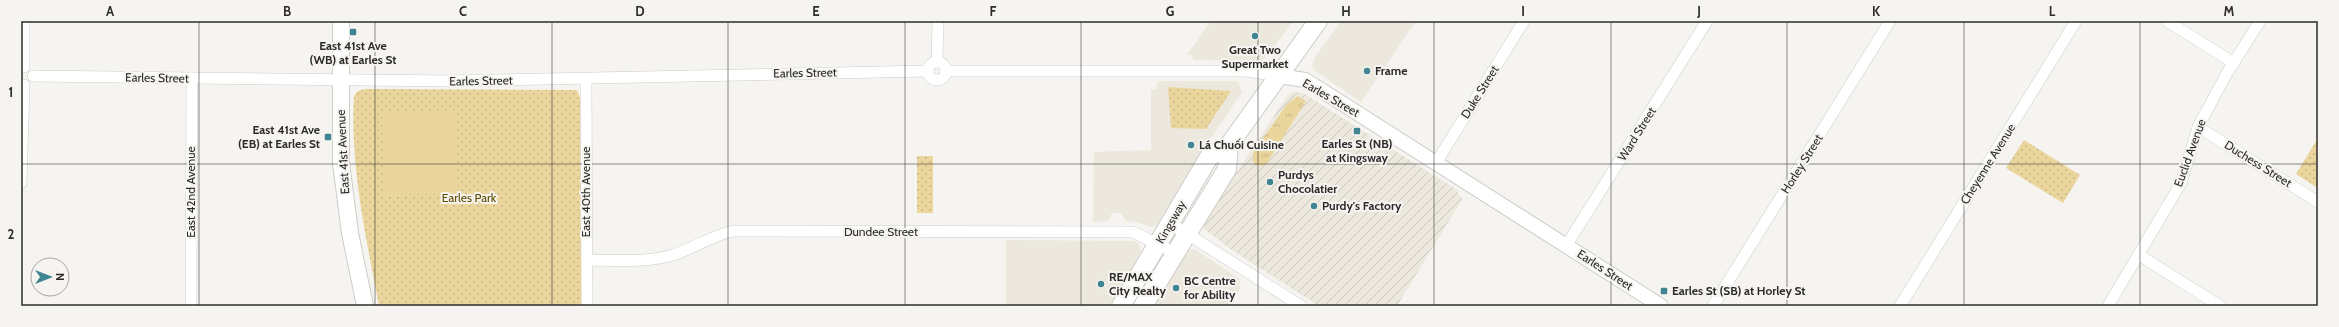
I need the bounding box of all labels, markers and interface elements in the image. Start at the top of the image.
text: A [106,3,115,19]
text: B [283,3,291,19]
text: C [459,3,467,19]
text: D [635,3,645,19]
text: E [812,3,820,19]
text: F [990,3,997,19]
text: G [1166,3,1175,19]
text: H [1341,3,1351,19]
text: I [1521,3,1525,19]
text: J [1696,3,1701,19]
text: K [1872,3,1881,19]
text: L [2049,3,2056,19]
text: M [2224,3,2235,19]
marker: East 41st Ave (WB) at Earles St [348,27,358,37]
marker: Great Two Supermarket [1250,31,1260,41]
place label: East 41st Ave (WB) at Earles St [310,38,396,67]
place label: Great Two Supermarket [1222,42,1288,71]
street label: Duke Street [1457,62,1502,121]
place label: Frame [1375,63,1407,78]
street label: Earles Street [773,64,837,81]
marker: Frame [1362,66,1372,76]
street label: Earles Street [125,69,189,86]
street label: Earles Street [449,72,513,89]
street label: Earles Street [1300,75,1363,120]
text: 1 [9,84,13,100]
street label: Ward Street [1614,104,1659,163]
street label: East 41st Avenue [333,109,352,195]
street label: Euclid Avenue [2170,117,2209,189]
street label: Cheyenne Avenue [1957,121,2018,207]
place label: East 41st Ave (EB) at Earles St [238,122,320,151]
marker: Earles St (NB) at Kingsway [1352,126,1362,136]
street label: Horley Street [1777,131,1826,196]
marker: East 41st Ave (EB) at Earles St [323,132,333,142]
place label: Earles St (NB) at Kingsway [1322,136,1393,165]
place label: Lá Chuối Cuisine [1199,137,1284,152]
street label: Duchess Street [2222,137,2295,190]
marker: Lá Chuối Cuisine [1186,140,1196,150]
street label: East 42nd Avenue [183,146,198,238]
street label: East 40th Avenue [578,147,593,237]
place label: Purdys Chocolatier [1278,167,1337,196]
marker: Purdys Chocolatier [1265,177,1275,187]
park label: Earles Park [442,190,497,205]
street label: Kingsway [1152,197,1189,246]
place label: Purdy's Factory [1322,198,1402,213]
marker: Purdy's Factory [1309,201,1319,211]
street label: Dundee Street [844,224,918,239]
text: 2 [8,226,15,242]
street label: Earles Street [1575,246,1636,293]
north arrow [30,257,70,297]
place label: RE/MAX City Realty [1109,269,1166,298]
text: N [53,273,67,281]
place label: BC Centre for Ability [1184,273,1236,302]
marker: RE/MAX City Realty [1096,279,1106,289]
marker: BC Centre for Ability [1171,283,1181,293]
place label: Earles St (SB) at Horley St [1672,283,1806,298]
marker: Earles St (SB) at Horley St [1659,286,1669,296]

